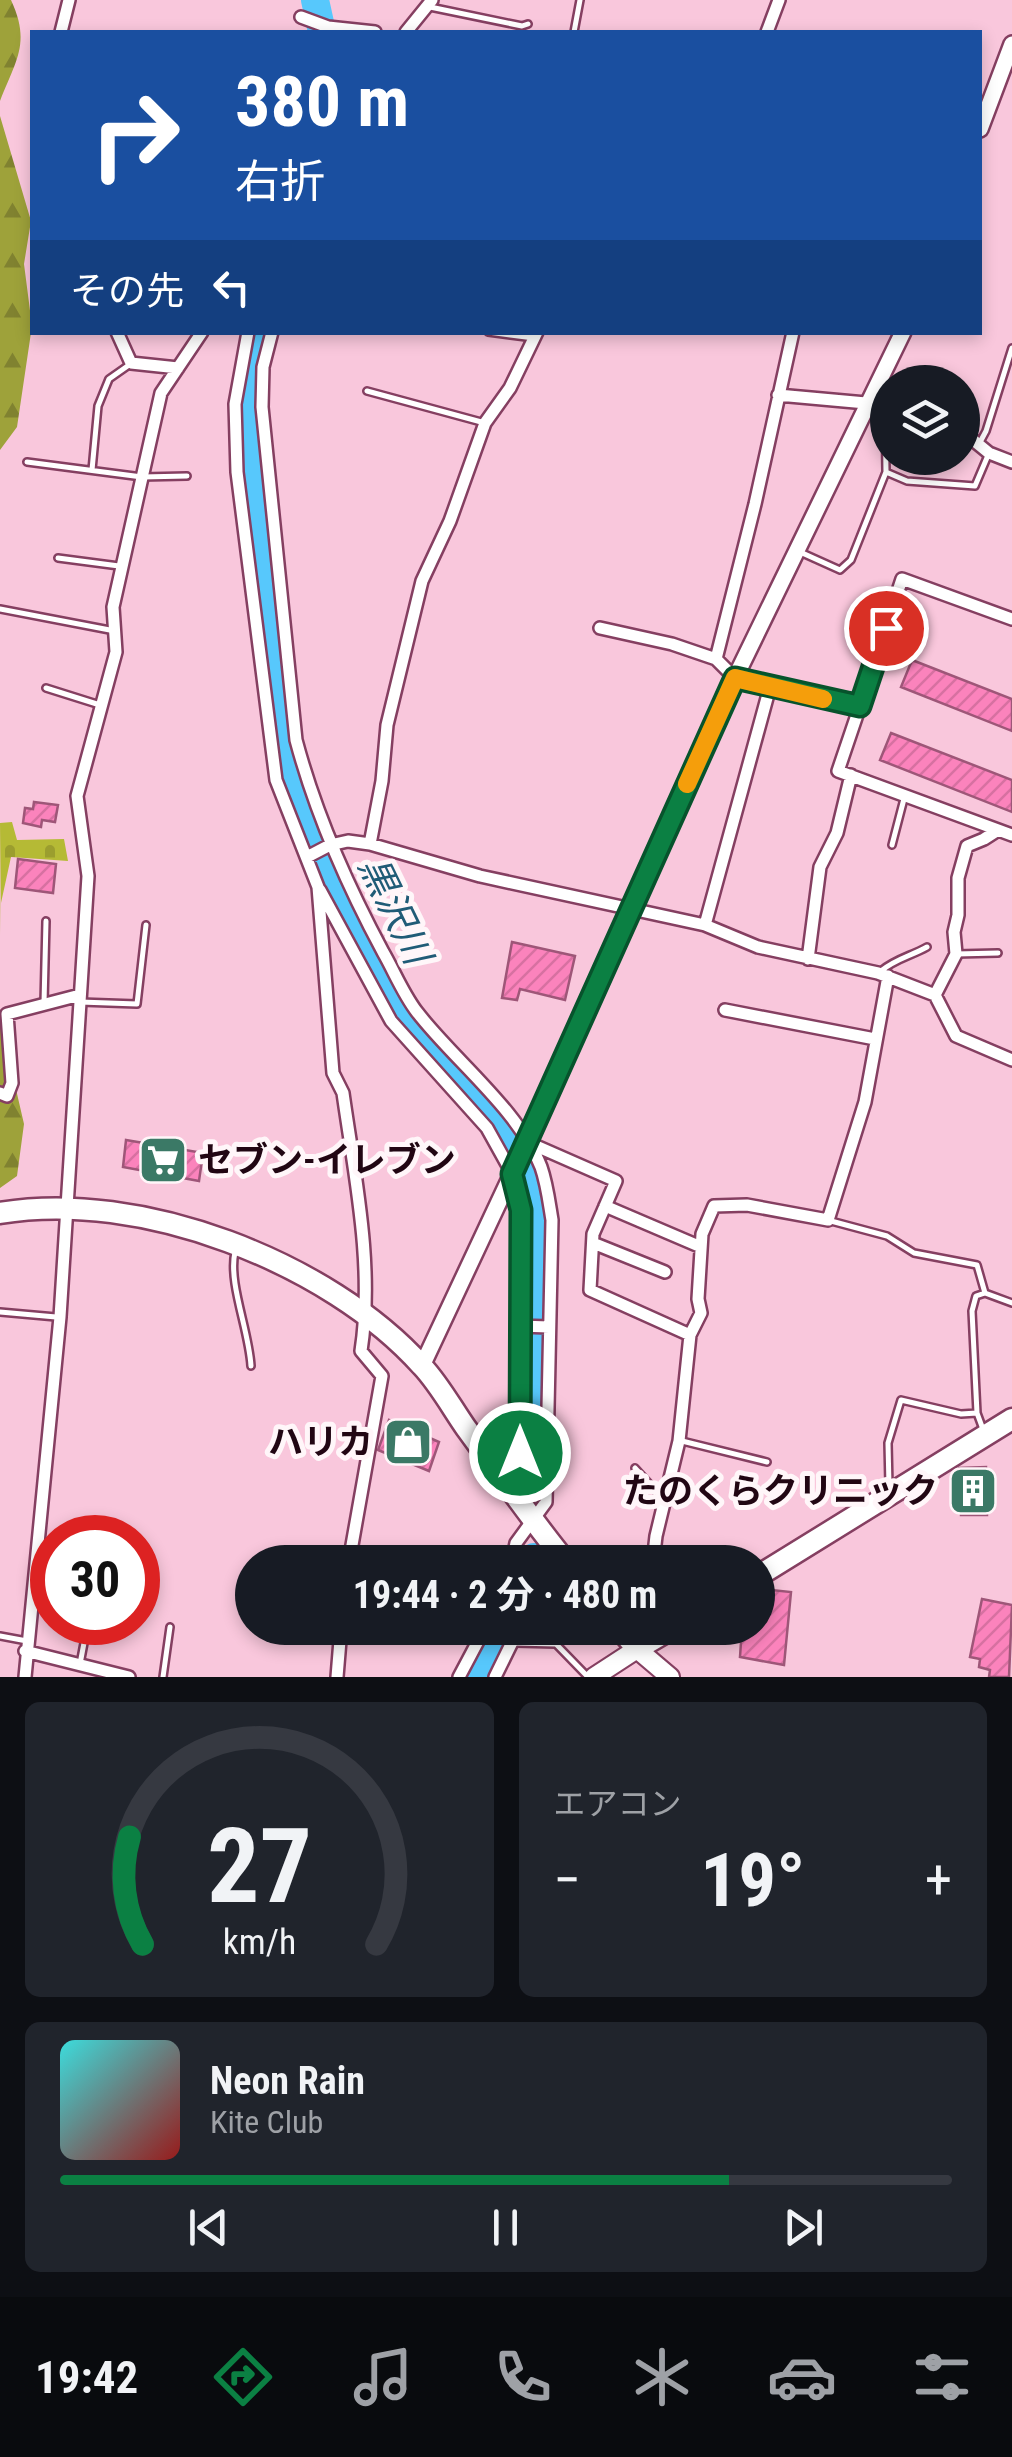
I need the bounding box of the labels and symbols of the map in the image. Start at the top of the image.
pin [844,586,929,671]
water label: 黒沢川 [350,849,442,974]
supermarket icon: セブン-イレブン [137,1134,189,1186]
place label: セブン-イレブン [198,1140,456,1181]
position arrow [468,1401,572,1505]
shop icon: ハリカ [382,1416,434,1468]
place label: ハリカ [268,1422,373,1463]
building icon: たのくらクリニック [947,1465,999,1517]
place label: たのくらクリニック [623,1471,938,1512]
speed limit sign: 30 [30,1515,160,1645]

